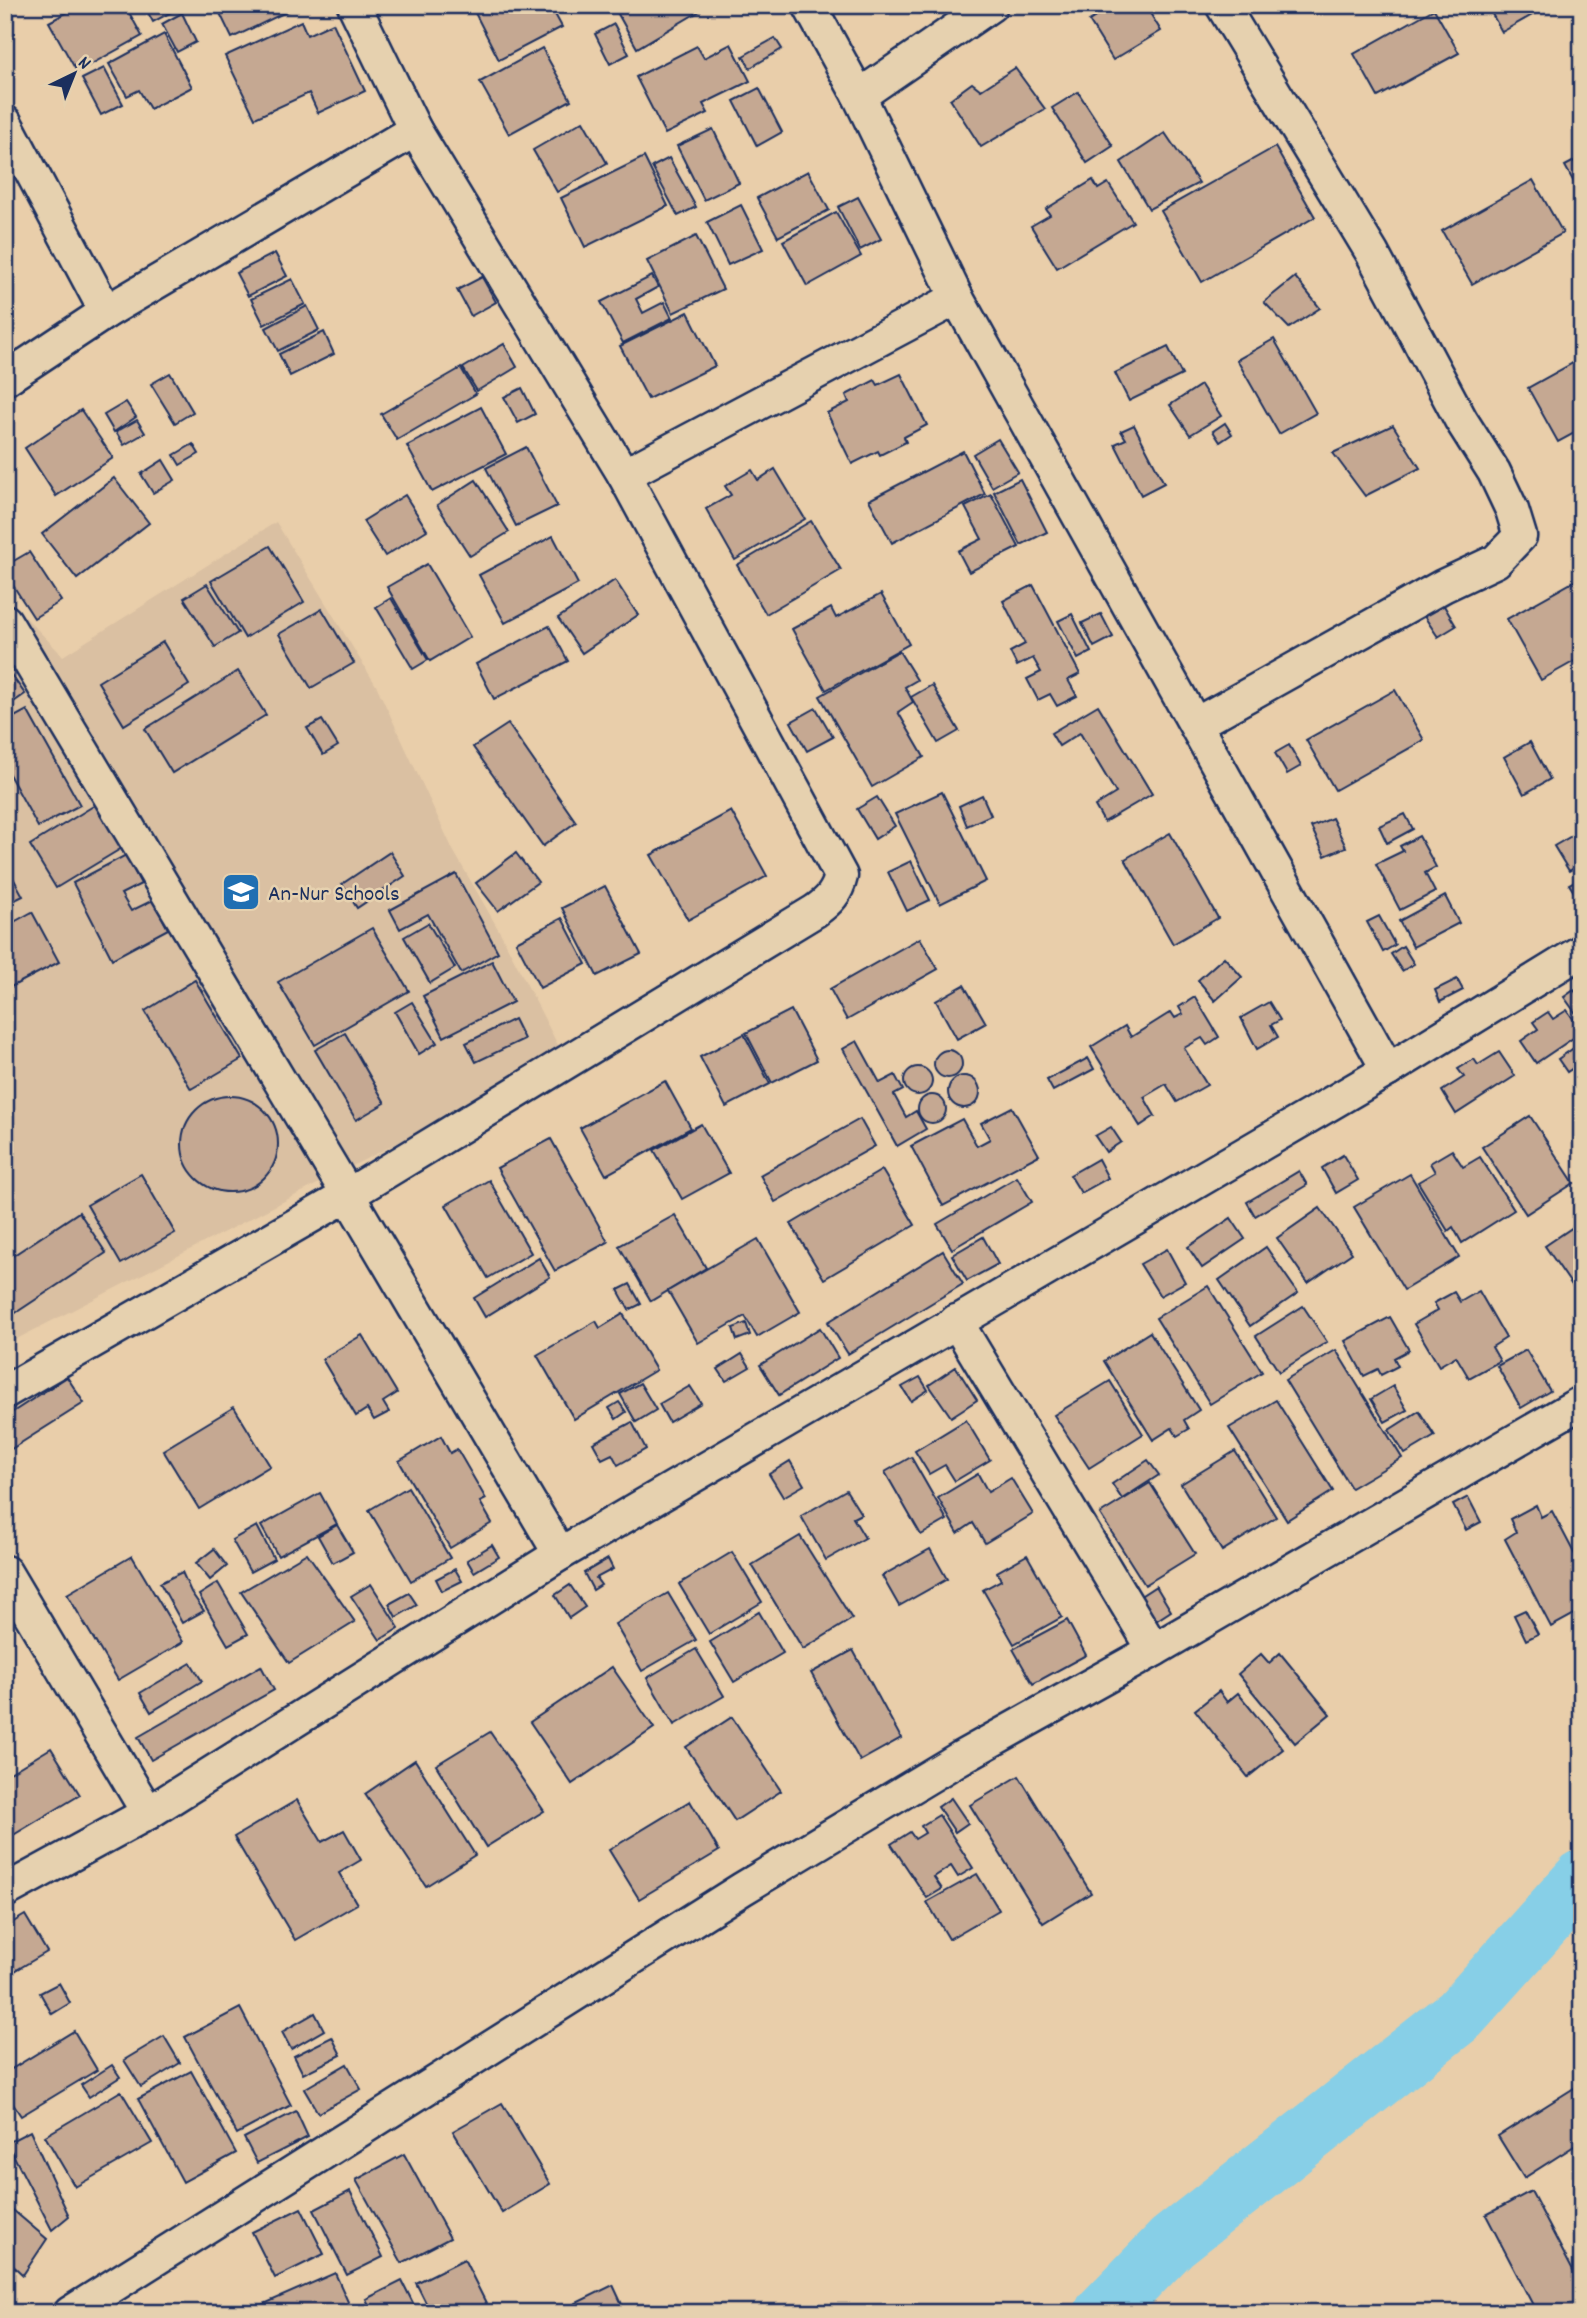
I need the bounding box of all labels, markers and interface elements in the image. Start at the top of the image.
north arrow [38,38,108,108]
text: N [71,51,96,77]
school or university icon: An-Nur Schools [220,871,262,913]
place label: An-Nur Schools [268,879,400,912]

